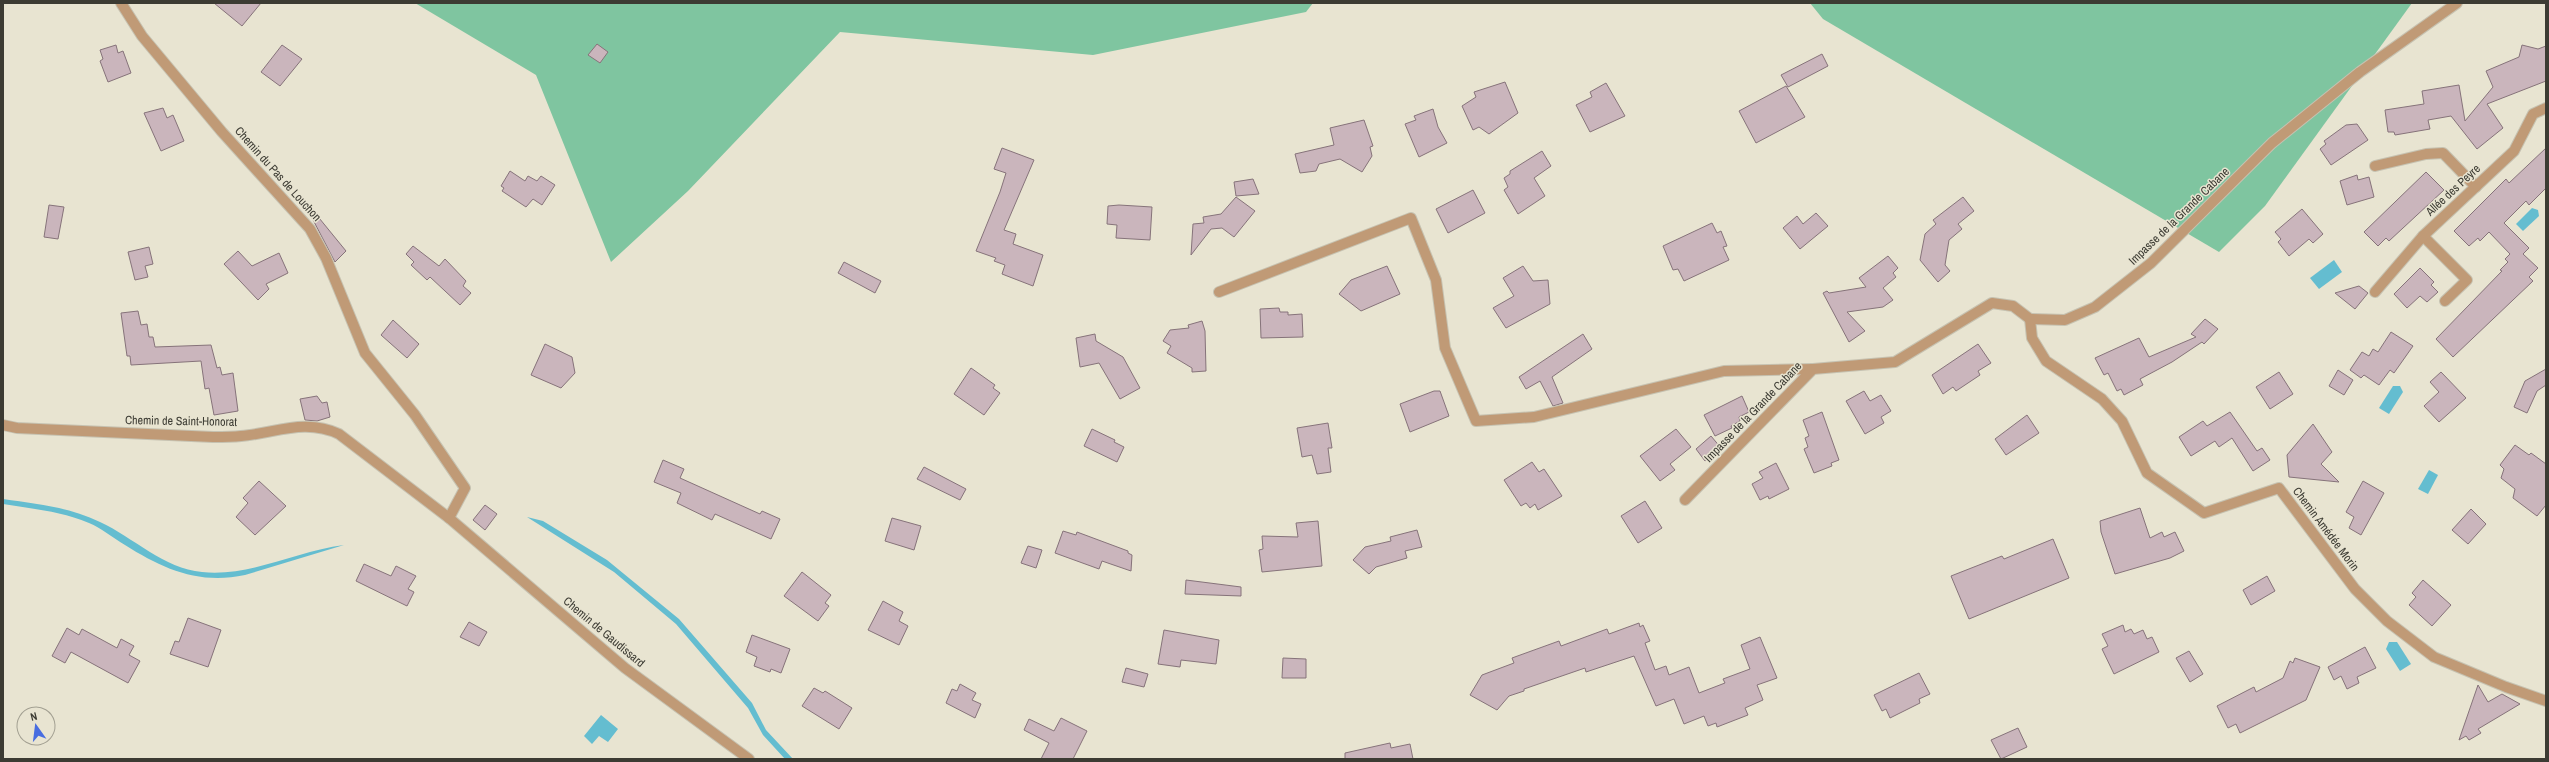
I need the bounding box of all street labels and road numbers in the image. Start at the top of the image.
street label: Chemin du Pas de Louchon [231,123,325,225]
street label: Allée des Peyre [2422,161,2484,220]
street label: Impasse de la Grande Cabane [2125,164,2233,268]
street label: Impasse de la Grande Cabane [1701,358,1805,466]
street label: Chemin de Saint-Honorat [125,412,237,430]
street label: Chemin Amédée Morin [2289,484,2363,574]
street label: Chemin de Gaudissard [560,593,648,671]

